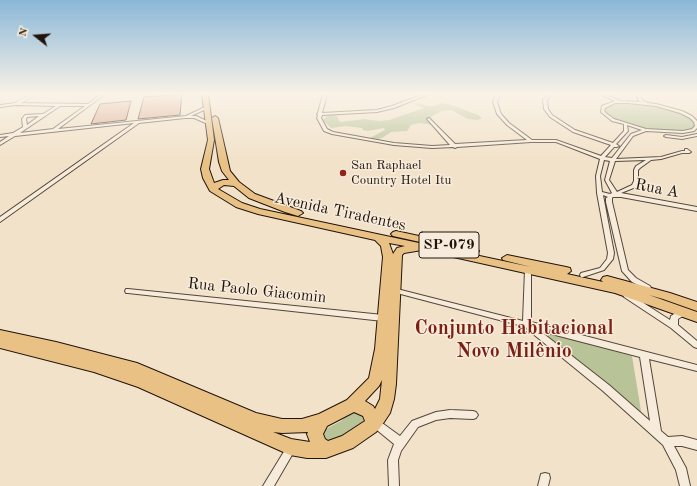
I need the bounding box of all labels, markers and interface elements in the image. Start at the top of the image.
north arrow [16,16,56,56]
text: N [18,27,31,38]
place label: San Raphael Country Hotel Itu [351,158,452,189]
marker: San Raphael Country Hotel Itu [338,168,348,178]
street label: Rua A [633,175,681,203]
street label: Avenida Tiradentes [272,189,408,235]
road number: SP-079 [419,232,479,258]
street label: Rua Paolo Giacomin [187,274,327,308]
district label: Conjunto Habitacional Novo Milênio [414,317,614,364]

